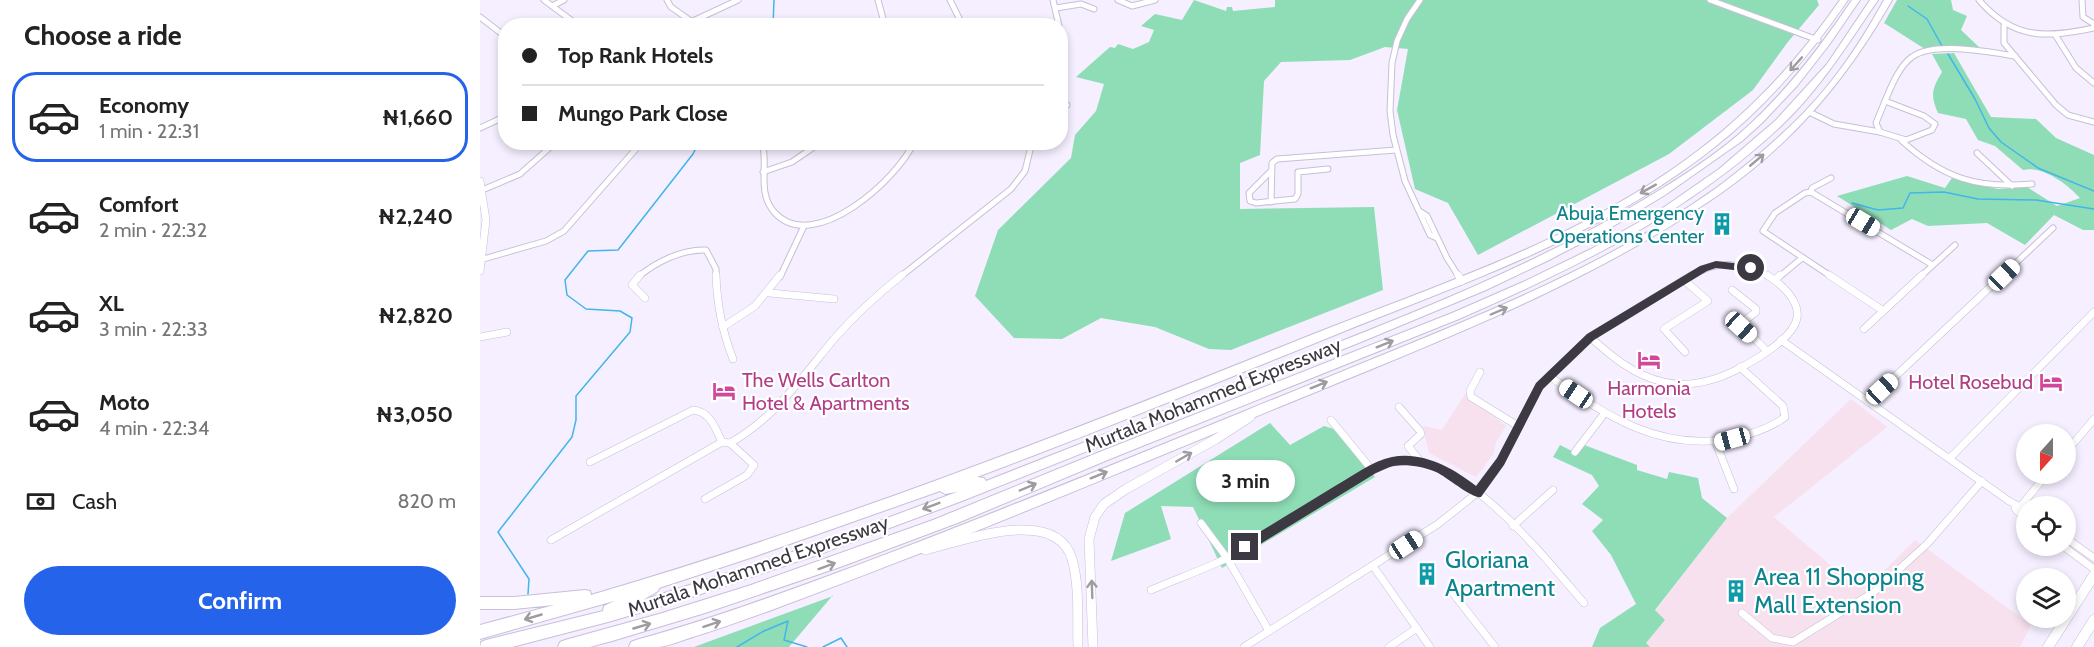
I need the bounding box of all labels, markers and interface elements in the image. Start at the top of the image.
text: Choose a ride [24,19,182,52]
text: Top Rank Hotels [558,42,713,69]
one-way arrow [1789,56,1803,71]
icon: car [27,90,81,144]
text: Economy [99,92,189,119]
text: Mungo Park Close [558,100,728,127]
text: ₦1,660 [382,104,453,131]
text: 1 min · 22:31 [99,119,199,143]
one-way arrow [1749,153,1765,166]
one-way arrow [1640,183,1657,195]
icon: car [27,189,81,243]
text: Comfort [99,191,178,218]
place label: Abuja Emergency Operations Center [1549,201,1705,248]
text: ₦2,240 [378,203,453,230]
car [1843,205,1883,239]
building icon: Abuja Emergency Operations Center [1709,211,1735,237]
text: 2 min · 22:32 [99,218,207,242]
route start [1737,254,1764,281]
car [1985,256,2023,294]
icon: car [27,288,81,342]
text: XL [99,290,124,317]
text: ₦2,820 [378,302,453,329]
one-way arrow [1490,305,1508,316]
car [1722,308,1760,346]
text: 3 min · 22:33 [99,317,208,341]
street label: Murtala Mohammed Expressway [1081,332,1345,458]
one-way arrow [1375,338,1393,349]
hotel icon: Harmonia Hotels [1636,347,1662,373]
place label: The Wells Carlton Hotel & Apartments [742,368,909,415]
hotel icon: Hotel Rosebud [2038,369,2064,395]
car [1863,370,1901,408]
place label: Hotel Rosebud [1908,370,2033,394]
car [1556,376,1596,412]
place label: Harmonia Hotels [1607,376,1691,423]
hotel icon: The Wells Carlton Hotel & Apartments [711,378,737,404]
one-way arrow [1309,379,1327,390]
icon: car [27,387,81,441]
text: Moto [99,389,150,416]
text: ₦3,050 [376,401,453,428]
text: 4 min · 22:34 [99,416,209,440]
north arrow [2016,424,2076,484]
map controls [2016,424,2076,628]
car [1712,426,1752,452]
one-way arrow [1175,451,1192,463]
callout: 3 min [1196,460,1294,502]
one-way arrow [1089,469,1107,480]
text: 3 min [1221,469,1270,493]
one-way arrow [1019,481,1037,492]
icon: cash [24,485,57,518]
text: Cash [72,488,117,515]
text: 820 m [397,489,456,513]
button: locate [2016,496,2076,556]
one-way arrow [923,502,941,513]
street label: Murtala Mohammed Expressway [624,510,892,622]
car [1386,528,1426,562]
route end [1231,533,1258,560]
place label: Gloriana Apartment [1445,545,1555,602]
one-way arrow [817,560,836,571]
building icon: Gloriana Apartment [1414,561,1440,587]
place label: Area 11 Shopping Mall Extension [1754,562,1925,619]
button: Confirm [24,566,456,635]
button: layers [2016,568,2076,628]
building icon: Area 11 Shopping Mall Extension [1723,578,1749,604]
one-way arrow [1086,579,1097,599]
one-way arrow [524,611,543,623]
one-way arrow [702,618,721,629]
one-way arrow [632,620,651,631]

